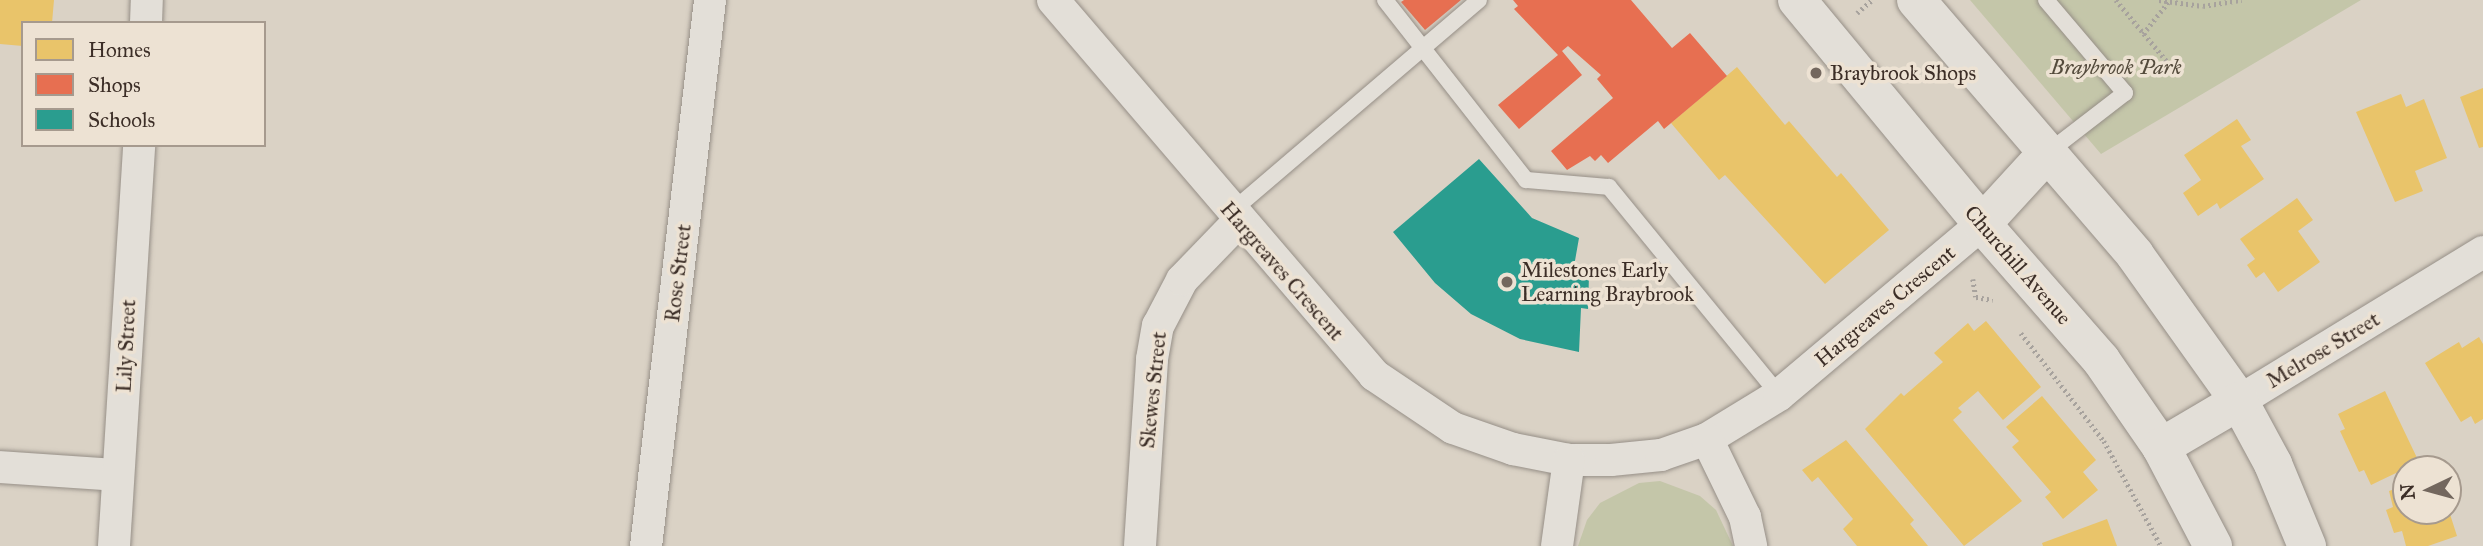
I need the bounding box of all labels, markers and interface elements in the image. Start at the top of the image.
legend [21,21,266,147]
text: Homes [88,37,151,63]
park label: Braybrook Park [2050,54,2182,80]
place label: Braybrook Shops [1830,60,1976,86]
marker: Braybrook Shops [1808,65,1824,81]
text: Shops [88,72,141,98]
text: Schools [88,107,155,133]
street label: Hargreaves Crescent [1215,197,1349,345]
street label: Churchill Avenue [1959,200,2077,330]
street label: Rose Street [659,223,697,323]
street label: Hargreaves Crescent [1810,240,1960,372]
place label: Milestones Early Learning Braybrook [1521,257,1694,307]
marker: Milestones Early Learning Braybrook [1499,274,1515,290]
street label: Lily Street [111,299,141,393]
street label: Melrose Street [2262,306,2384,394]
street label: Skewes Street [1134,330,1172,450]
north arrow [2392,455,2462,525]
text: N [2395,483,2420,501]

